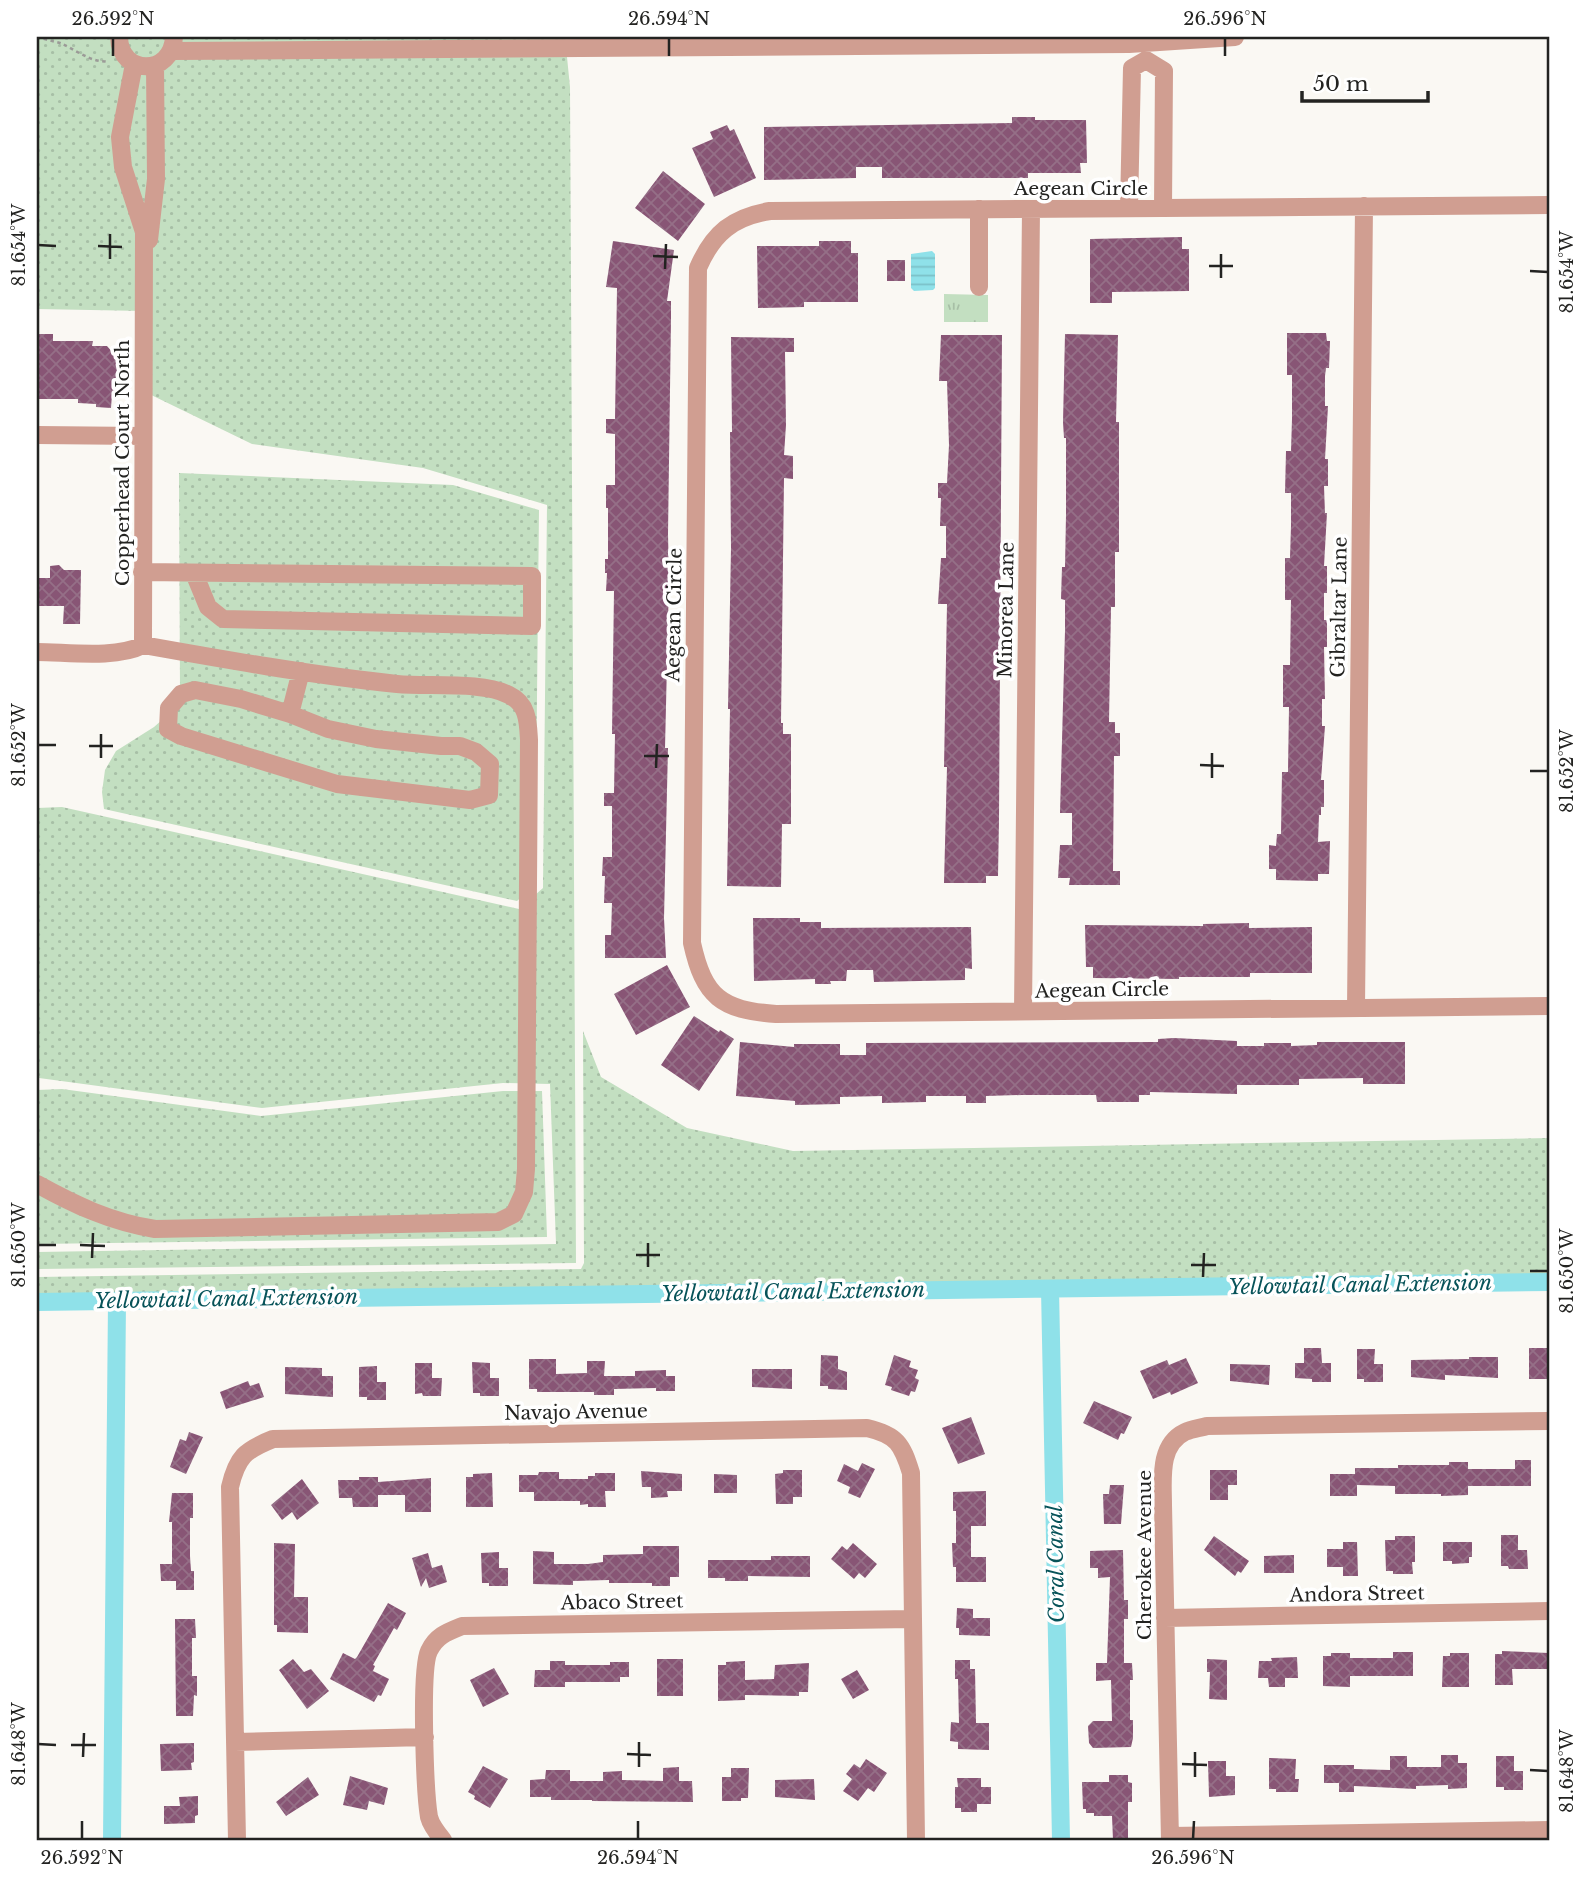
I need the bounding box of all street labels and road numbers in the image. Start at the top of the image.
street label: Aegean Circle [1013,177,1148,200]
street label: Copperhead Court North [111,340,134,586]
street label: Gibraltar Lane [1326,536,1352,678]
street label: Minorea Lane [993,542,1019,678]
street label: Aegean Circle [661,548,687,683]
street label: Aegean Circle [1034,977,1169,1003]
street label: Navajo Avenue [504,1399,648,1425]
street label: Cherokee Avenue [1133,1470,1156,1640]
street label: Andora Street [1288,1581,1426,1607]
street label: Abaco Street [559,1589,684,1615]

